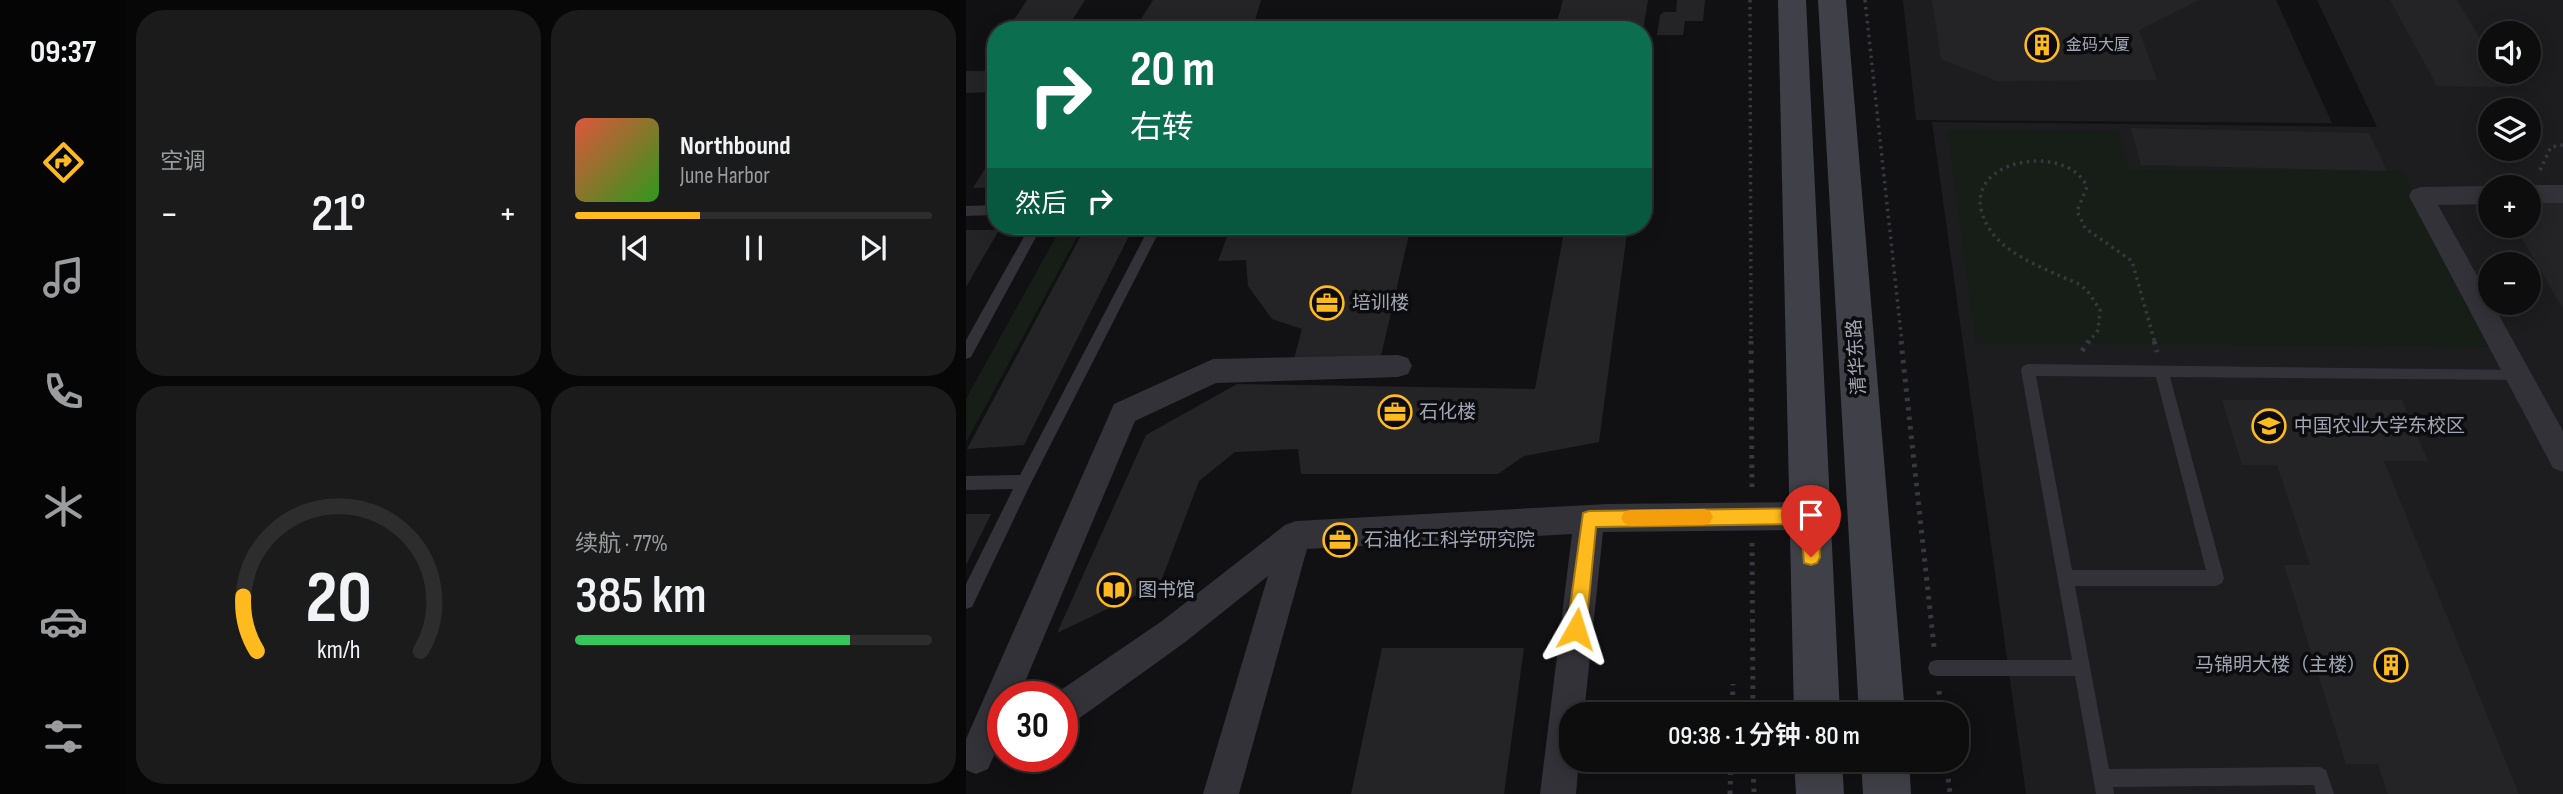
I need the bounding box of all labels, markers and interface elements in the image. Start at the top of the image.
map controls [2478,21,2541,315]
button: sound [2478,21,2541,84]
building icon: 金码大厦 [2023,26,2061,64]
text: 09:37 [30,33,96,72]
place label: 金码大厦 [2066,36,2130,55]
text: 20 m [1130,41,1215,100]
icon: right [1015,49,1106,140]
button: layers [2478,98,2541,161]
text: 右转 [1130,109,1194,148]
text: Northbound [680,131,791,162]
icon: directions [39,138,88,187]
text: 空调 [160,148,206,176]
text: June Harbor [680,162,770,190]
button: + [2478,175,2541,238]
icon: right [1081,182,1119,220]
text: 21° [311,183,366,246]
text: 然后 [1015,189,1067,220]
text: − [160,192,179,237]
text: + [498,192,517,237]
icon: previous [616,229,654,267]
icon: pause [735,229,773,267]
icon: next [854,229,892,267]
button: − [2478,252,2541,315]
icon: music [39,253,88,302]
office icon: 培训楼 [1308,284,1346,322]
place label: 培训楼 [1352,292,1409,315]
street label: 清华东路 [1843,318,1871,396]
icon: phone [39,367,88,416]
office icon: 石化楼 [1376,393,1414,431]
place label: 石化楼 [1419,401,1476,424]
school or university icon: 中国农业大学东校区 [2250,407,2288,445]
place label: 中国农业大学东校区 [2294,415,2465,438]
icon: climate [39,482,88,531]
pin [1781,485,1841,557]
icon: arrive [1792,496,1830,534]
office icon: 石油化工科学研究院 [1321,521,1359,559]
place label: 石油化工科学研究院 [1364,529,1535,552]
text: 续航 · 77% [575,530,668,558]
text: 20 [305,555,372,643]
text: 385 km [575,565,707,628]
library icon: 图书馆 [1095,571,1133,609]
place label: 图书馆 [1138,579,1195,602]
position arrow [1539,592,1613,666]
icon: car [39,597,88,646]
text: km/h [317,635,360,666]
building icon: 马锦明大楼（主楼） [2372,646,2410,684]
place label: 马锦明大楼（主楼） [2195,654,2366,677]
speed limit sign: 30 [987,681,1078,772]
icon: filters [39,712,88,761]
text: 09:38 · 1 分钟 · 80 m [1668,721,1860,752]

